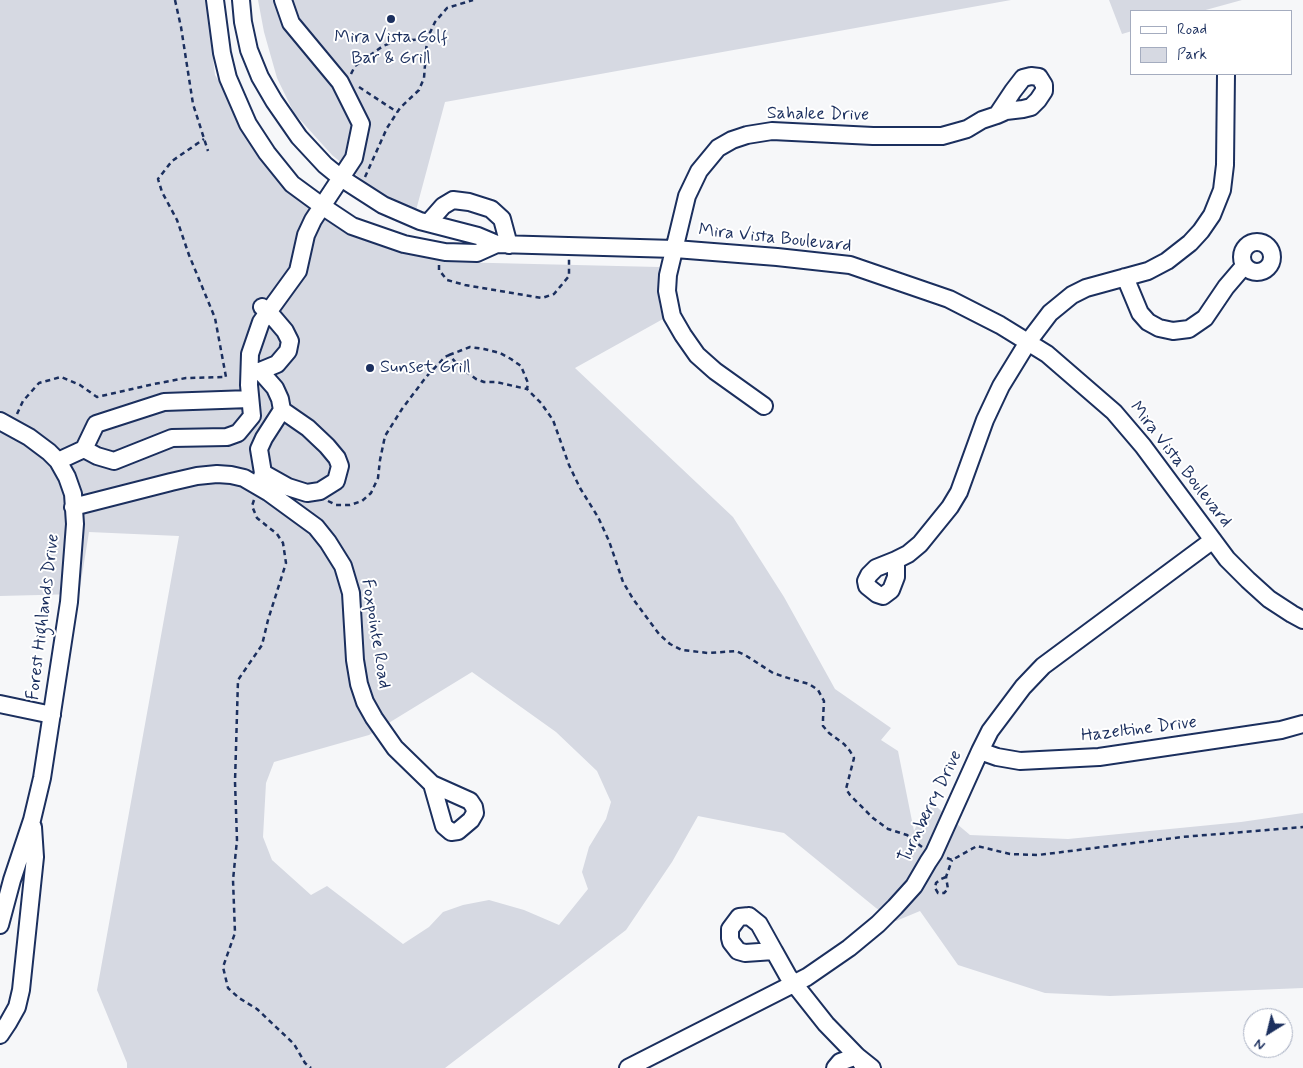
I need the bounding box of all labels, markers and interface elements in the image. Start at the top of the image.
legend [1130,10,1293,75]
marker: Mira Vista Golf Bar & Grill [385,13,397,25]
text: Road [1177,20,1207,40]
place label: Mira Vista Golf Bar & Grill [334,27,448,70]
text: Park [1177,45,1207,65]
street label: Sahalee Drive [767,103,869,127]
street label: Mira Vista Boulevard [697,220,853,258]
place label: Sunset Grill [380,357,471,379]
marker: Sunset Grill [364,362,376,374]
street label: Mira Vista Boulevard [1124,398,1236,532]
street label: Forest Highlands Drive [23,533,65,701]
street label: Foxpointe Road [356,578,394,690]
street label: Hazeltine Drive [1080,712,1198,748]
street label: Turnberry Drive [894,747,968,867]
north arrow [1243,1008,1293,1058]
text: N [1251,1034,1269,1054]

